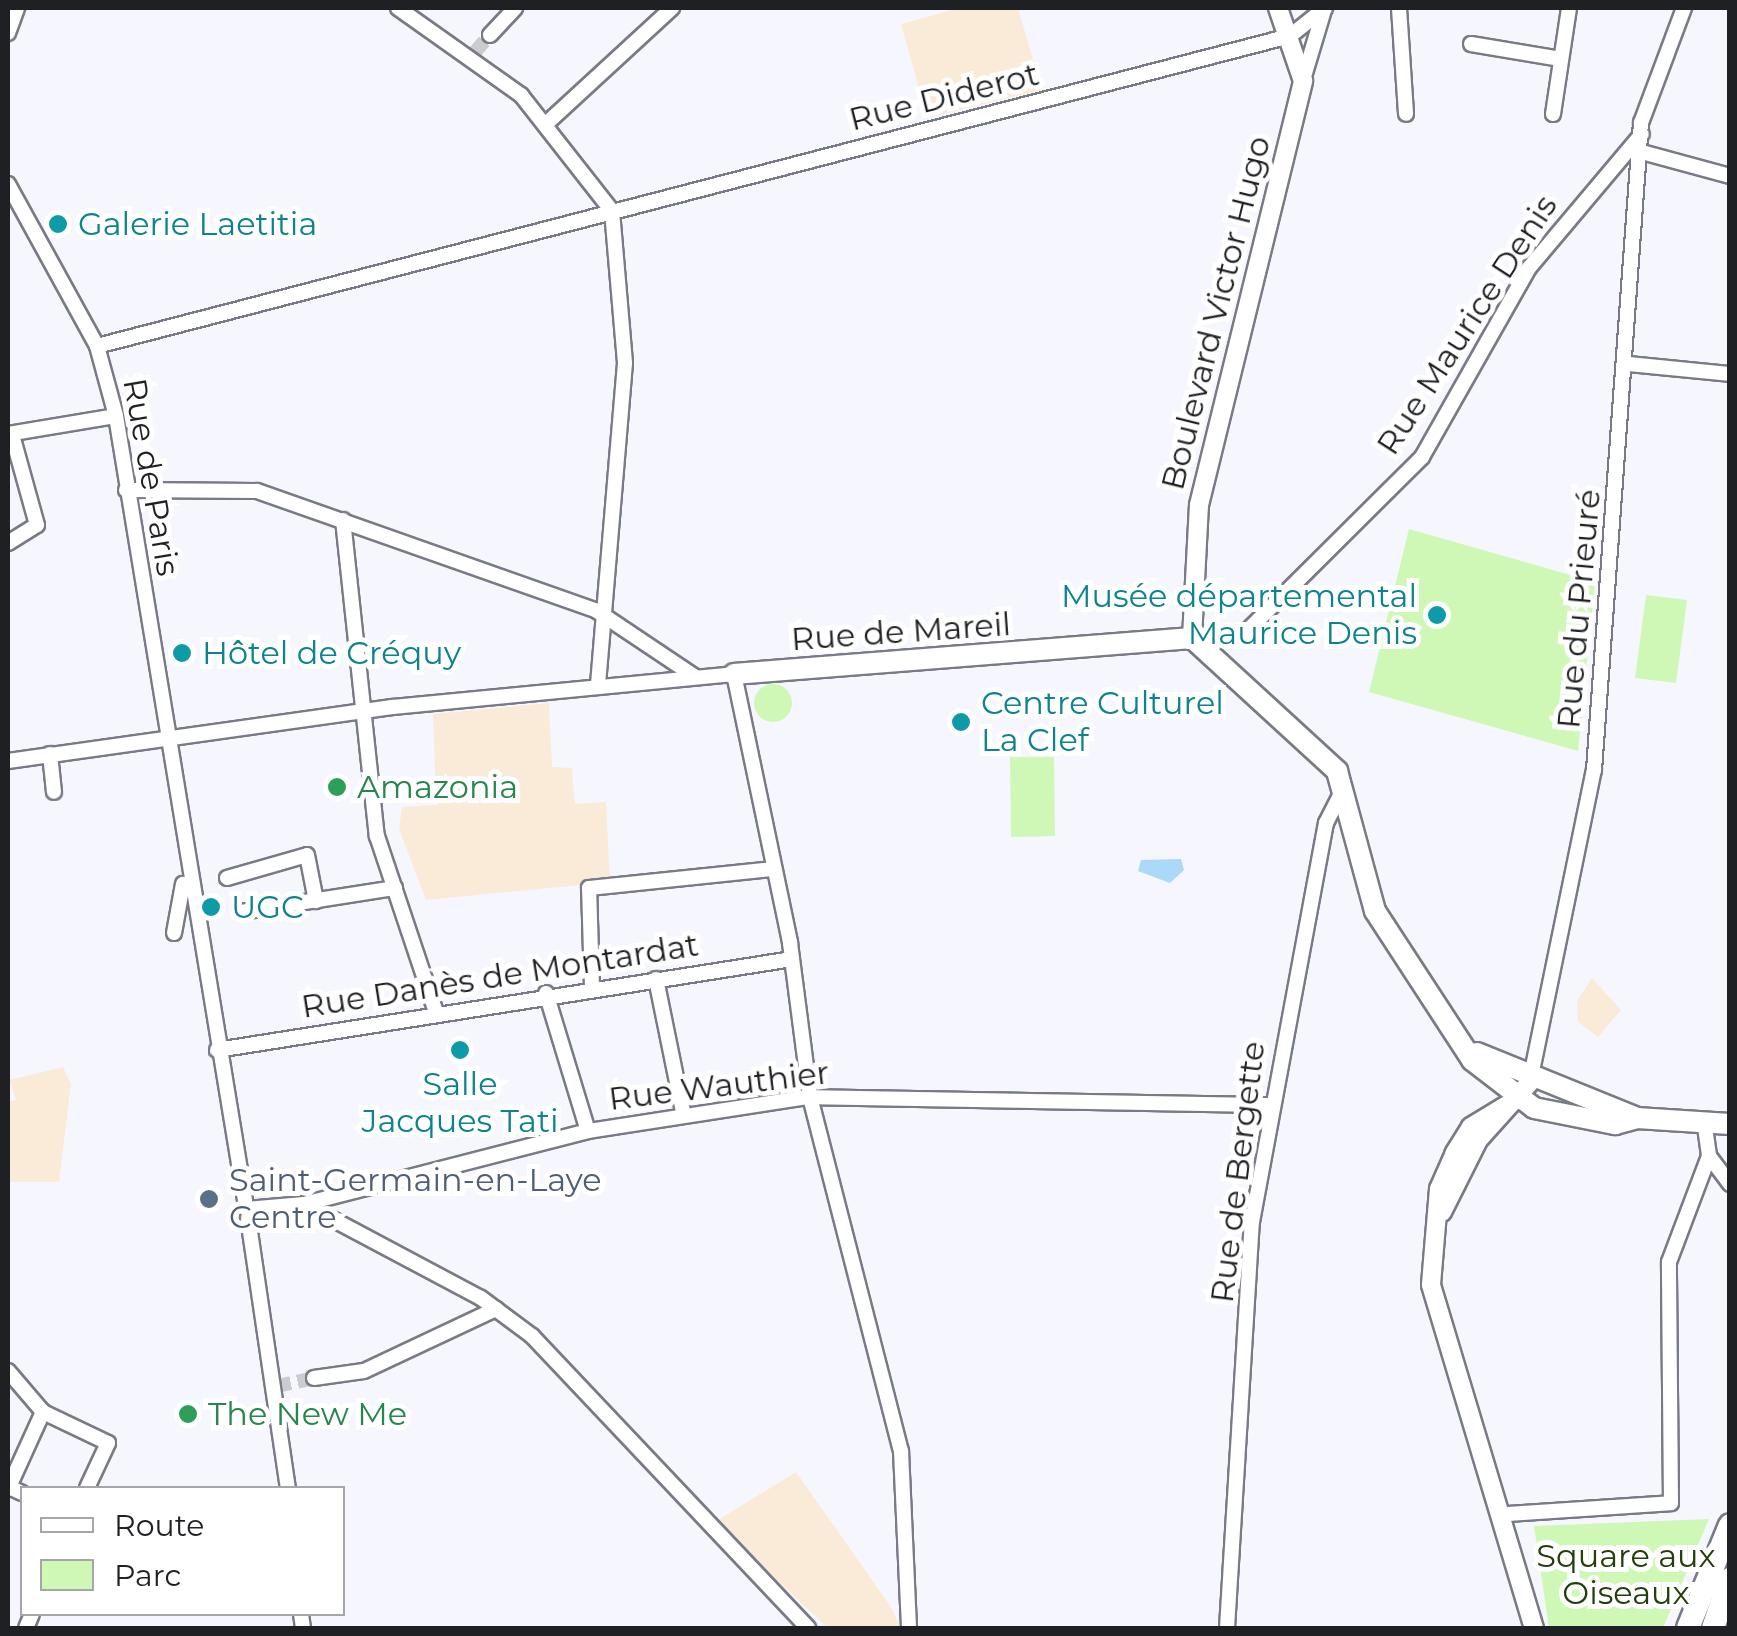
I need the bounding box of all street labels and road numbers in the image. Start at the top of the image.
street label: Rue Diderot [845,55,1043,139]
street label: Boulevard Victor Hugo [1153,132,1279,494]
street label: Rue Maurice Denis [1369,188,1565,462]
street label: Rue de Paris [115,375,187,579]
street label: Rue du Prieuré [1549,488,1609,730]
street label: Rue de Mareil [790,605,1012,659]
street label: Rue Danès de Montardat [299,926,701,1026]
street label: Rue de Bergette [1203,1039,1273,1305]
street label: Rue Wauthier [607,1053,831,1119]

